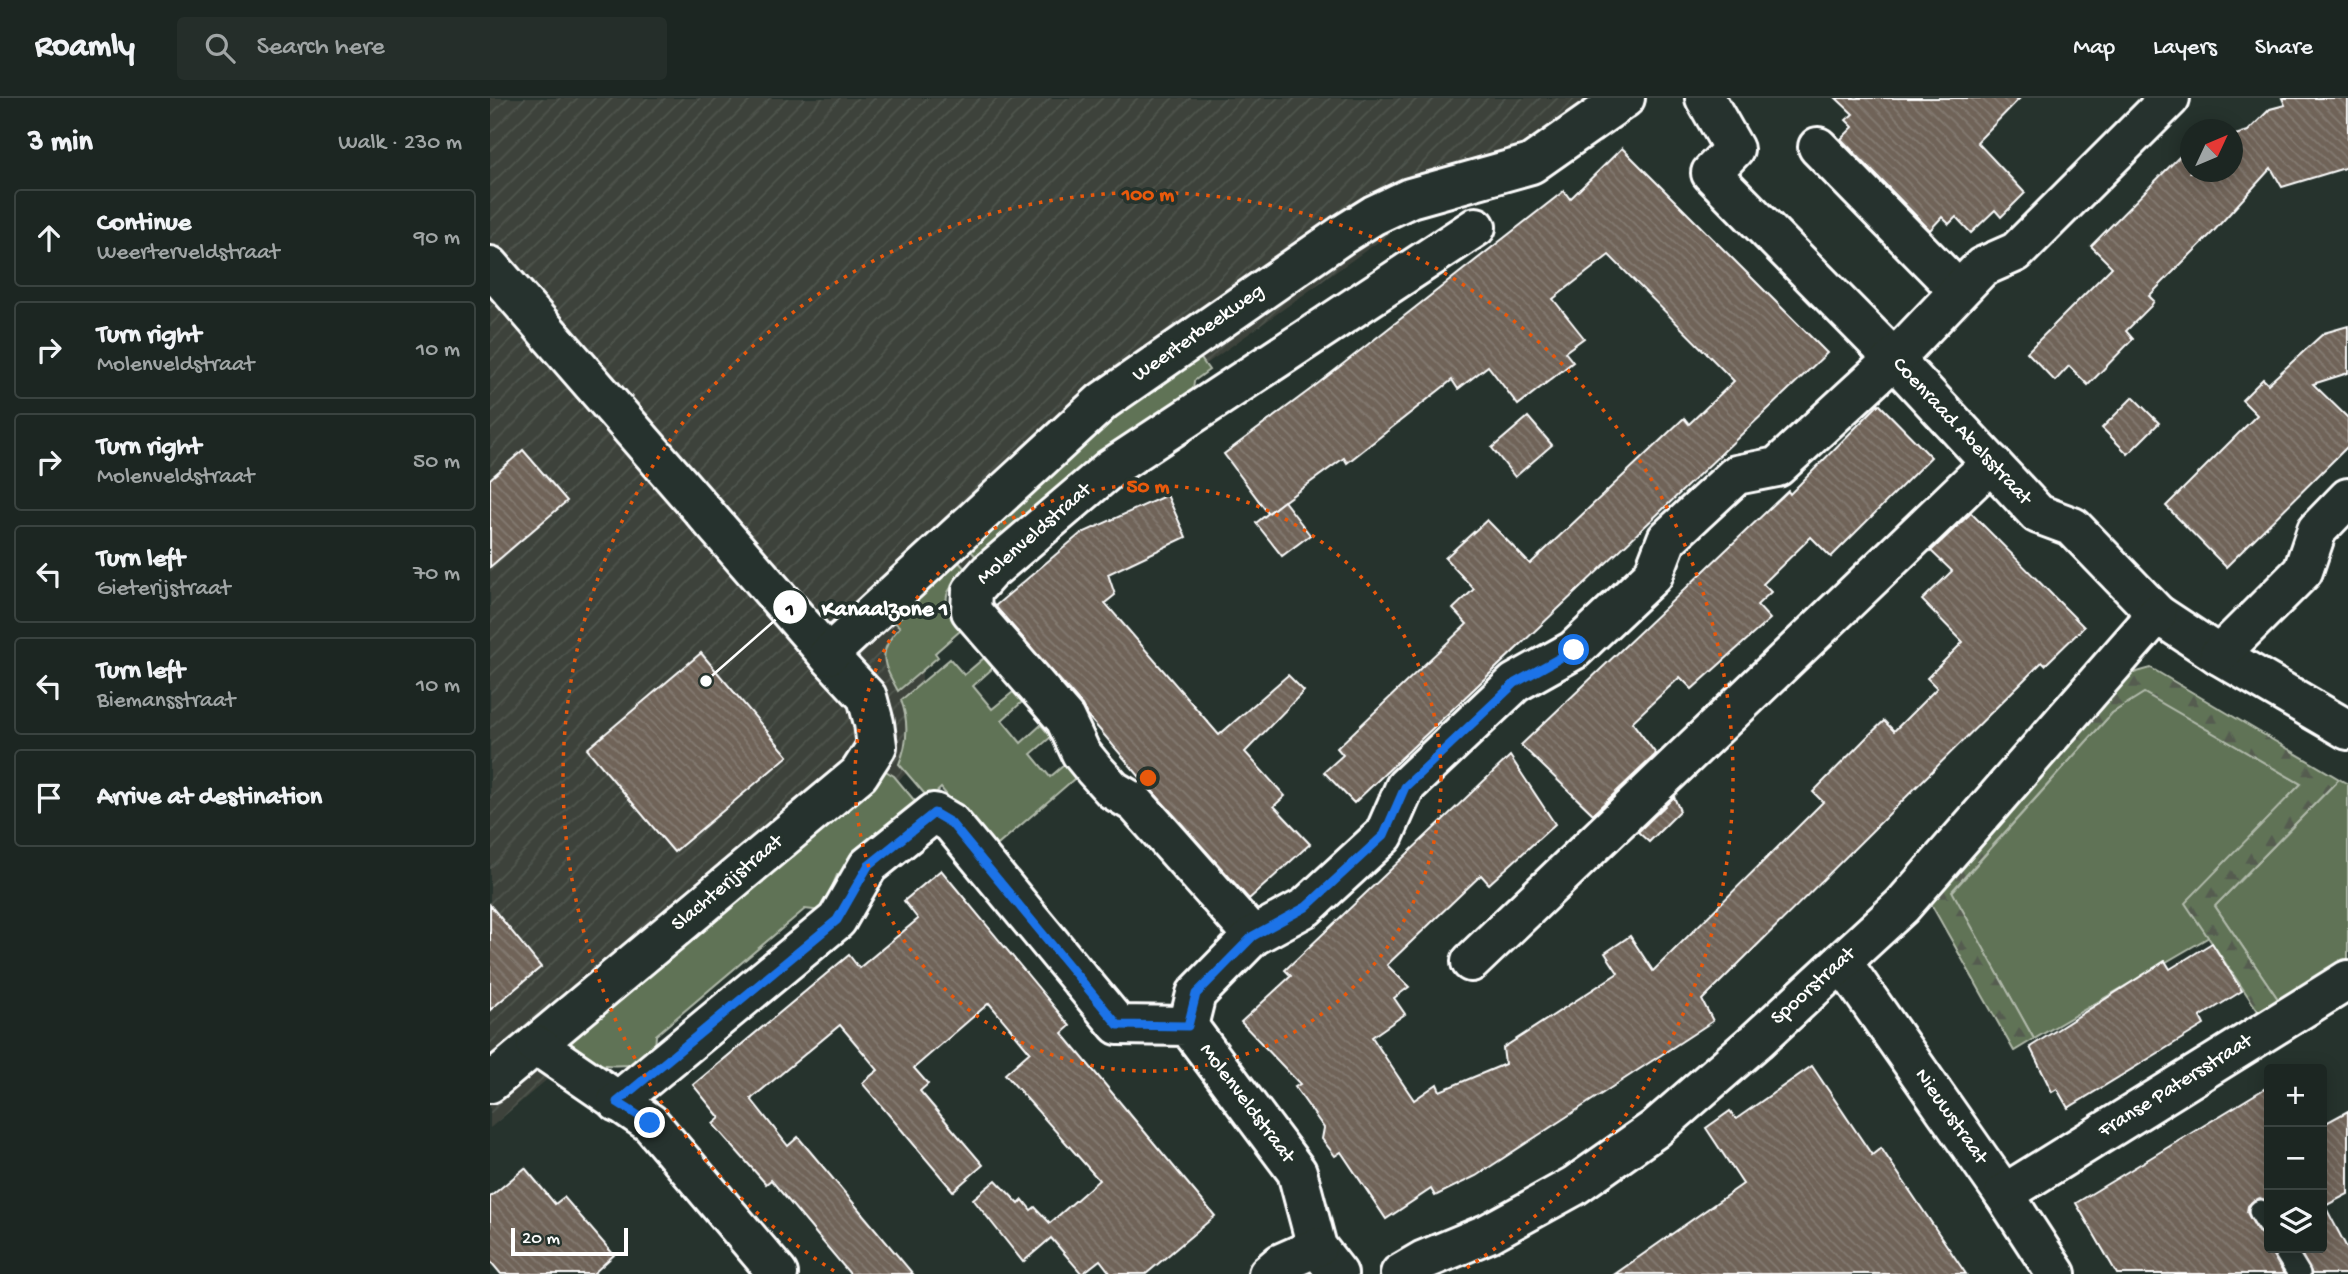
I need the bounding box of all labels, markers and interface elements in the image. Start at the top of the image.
search box [177,17,667,80]
text: Roamly [35,29,135,67]
icon: search [201,29,239,67]
text: Search here [257,33,385,64]
text: Map [2073,34,2115,63]
text: Layers [2153,34,2217,63]
text: Share [2255,34,2313,63]
north arrow [2180,119,2243,182]
text: 3 min [28,126,93,161]
text: Walk · 230 m [338,130,462,157]
text: 100 m [1121,184,1174,209]
text: Continue [97,209,191,240]
icon: ahead [30,219,68,257]
text: 90 m [414,225,460,252]
text: Weerterveldstraat [97,240,279,267]
street label: Weerterbeekweg [1128,279,1270,389]
text: Turn right [97,321,201,352]
icon: right [30,331,68,369]
text: 10 m [416,337,460,364]
text: Molenveldstraat [97,352,254,379]
street label: Coenraad Abelsstraat [1886,353,2038,513]
text: Turn right [97,433,201,464]
icon: right [30,443,68,481]
text: 50 m [413,449,460,476]
text: Molenveldstraat [97,464,254,491]
text: 50 m [1127,476,1170,501]
street label: Molenveldstraat [973,477,1099,592]
text: Turn left [97,545,185,576]
icon: left [30,555,68,593]
text: 70 m [413,561,460,588]
text: Gieterijstraat [97,576,230,603]
callout: Kanaalzone 1 [772,585,962,629]
text: Kanaalzone 1 [821,597,948,624]
text: 1 [785,599,794,624]
route start [1558,634,1589,665]
text: Turn left [97,657,185,688]
icon: left [30,667,68,705]
text: 10 m [416,673,460,700]
text: Biemansstraat [97,688,235,715]
centre of rings [1136,766,1160,790]
icon: arrive [30,779,68,817]
text: Arrive at destination [97,783,322,814]
street label: Slachterijstraat [667,829,791,938]
street label: Spoorstraat [1767,941,1863,1031]
street label: Franse Patersstraat [2094,1028,2260,1145]
street label: Molenveldstraat [1193,1039,1301,1171]
street label: Nieuwstraat [1908,1064,1993,1172]
map controls [2264,1064,2327,1253]
button: + [2264,1064,2327,1127]
route end [634,1107,665,1138]
button: − [2264,1127,2327,1190]
button: layers [2264,1190,2327,1253]
scale bar [511,1225,628,1257]
text: 20 m [522,1228,560,1251]

